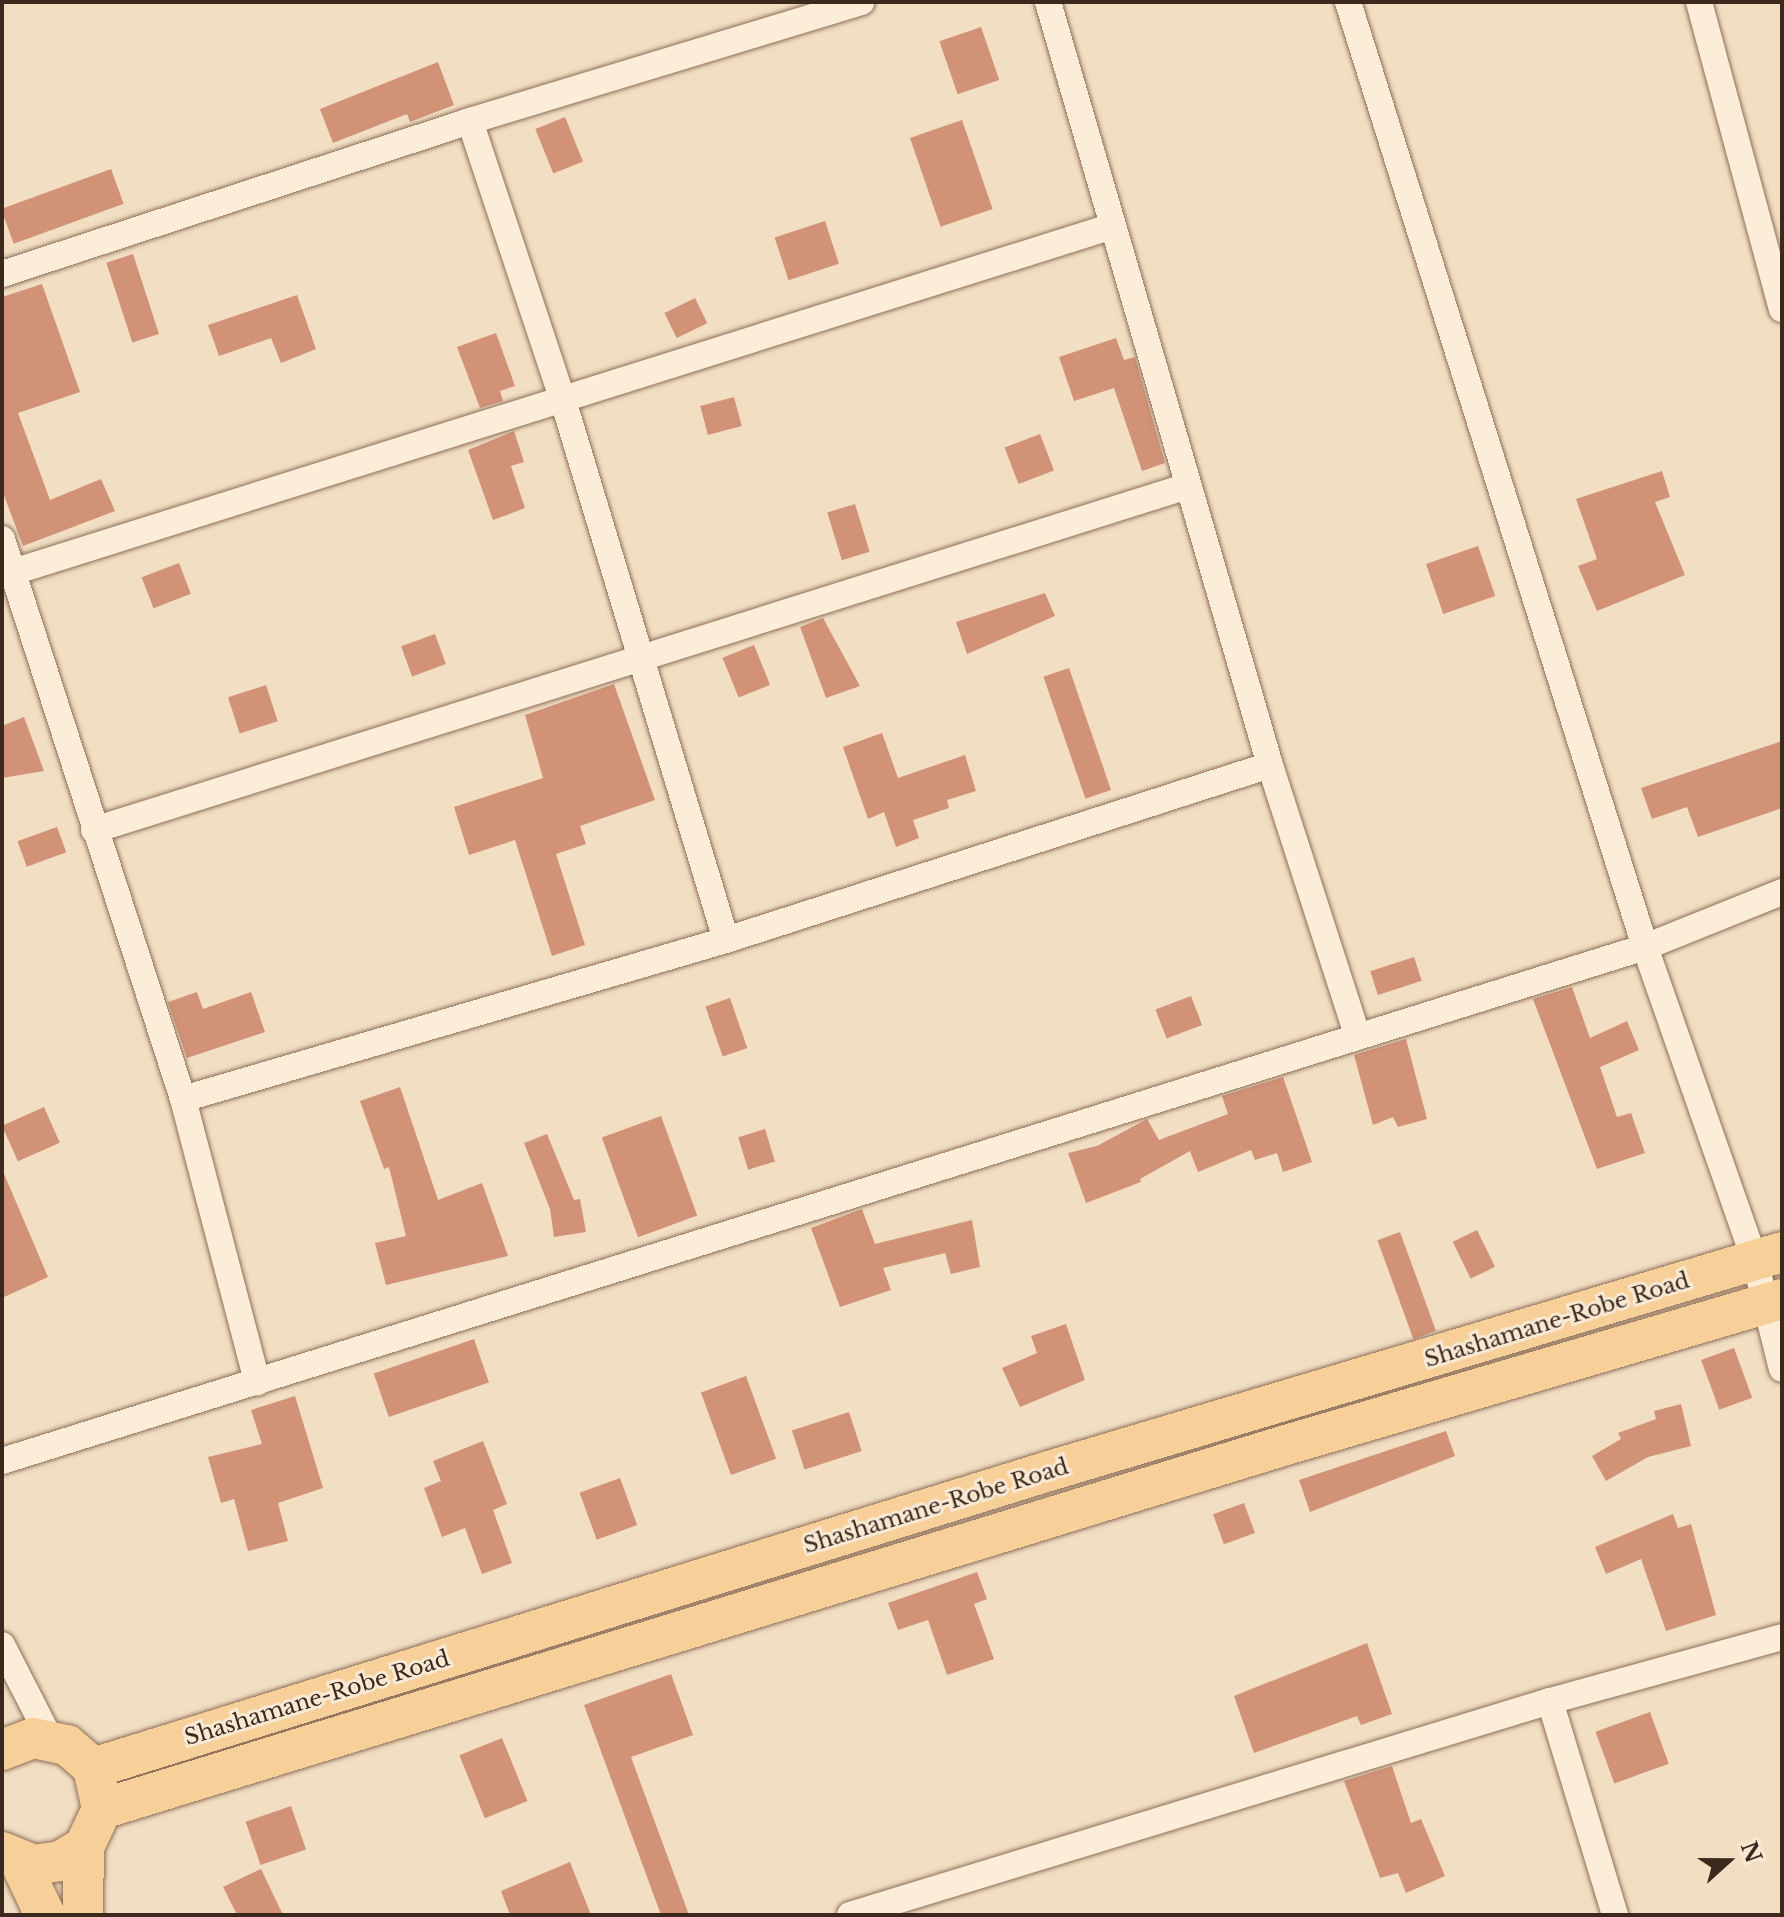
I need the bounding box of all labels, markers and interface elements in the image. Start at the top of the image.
street label: Shashamane-Robe Road [1421,1267,1693,1373]
street label: Shashamane-Robe Road [800,1453,1072,1559]
street label: Shashamane-Robe Road [181,1645,453,1751]
north arrow [1688,1821,1768,1901]
text: N [1735,1838,1767,1867]

